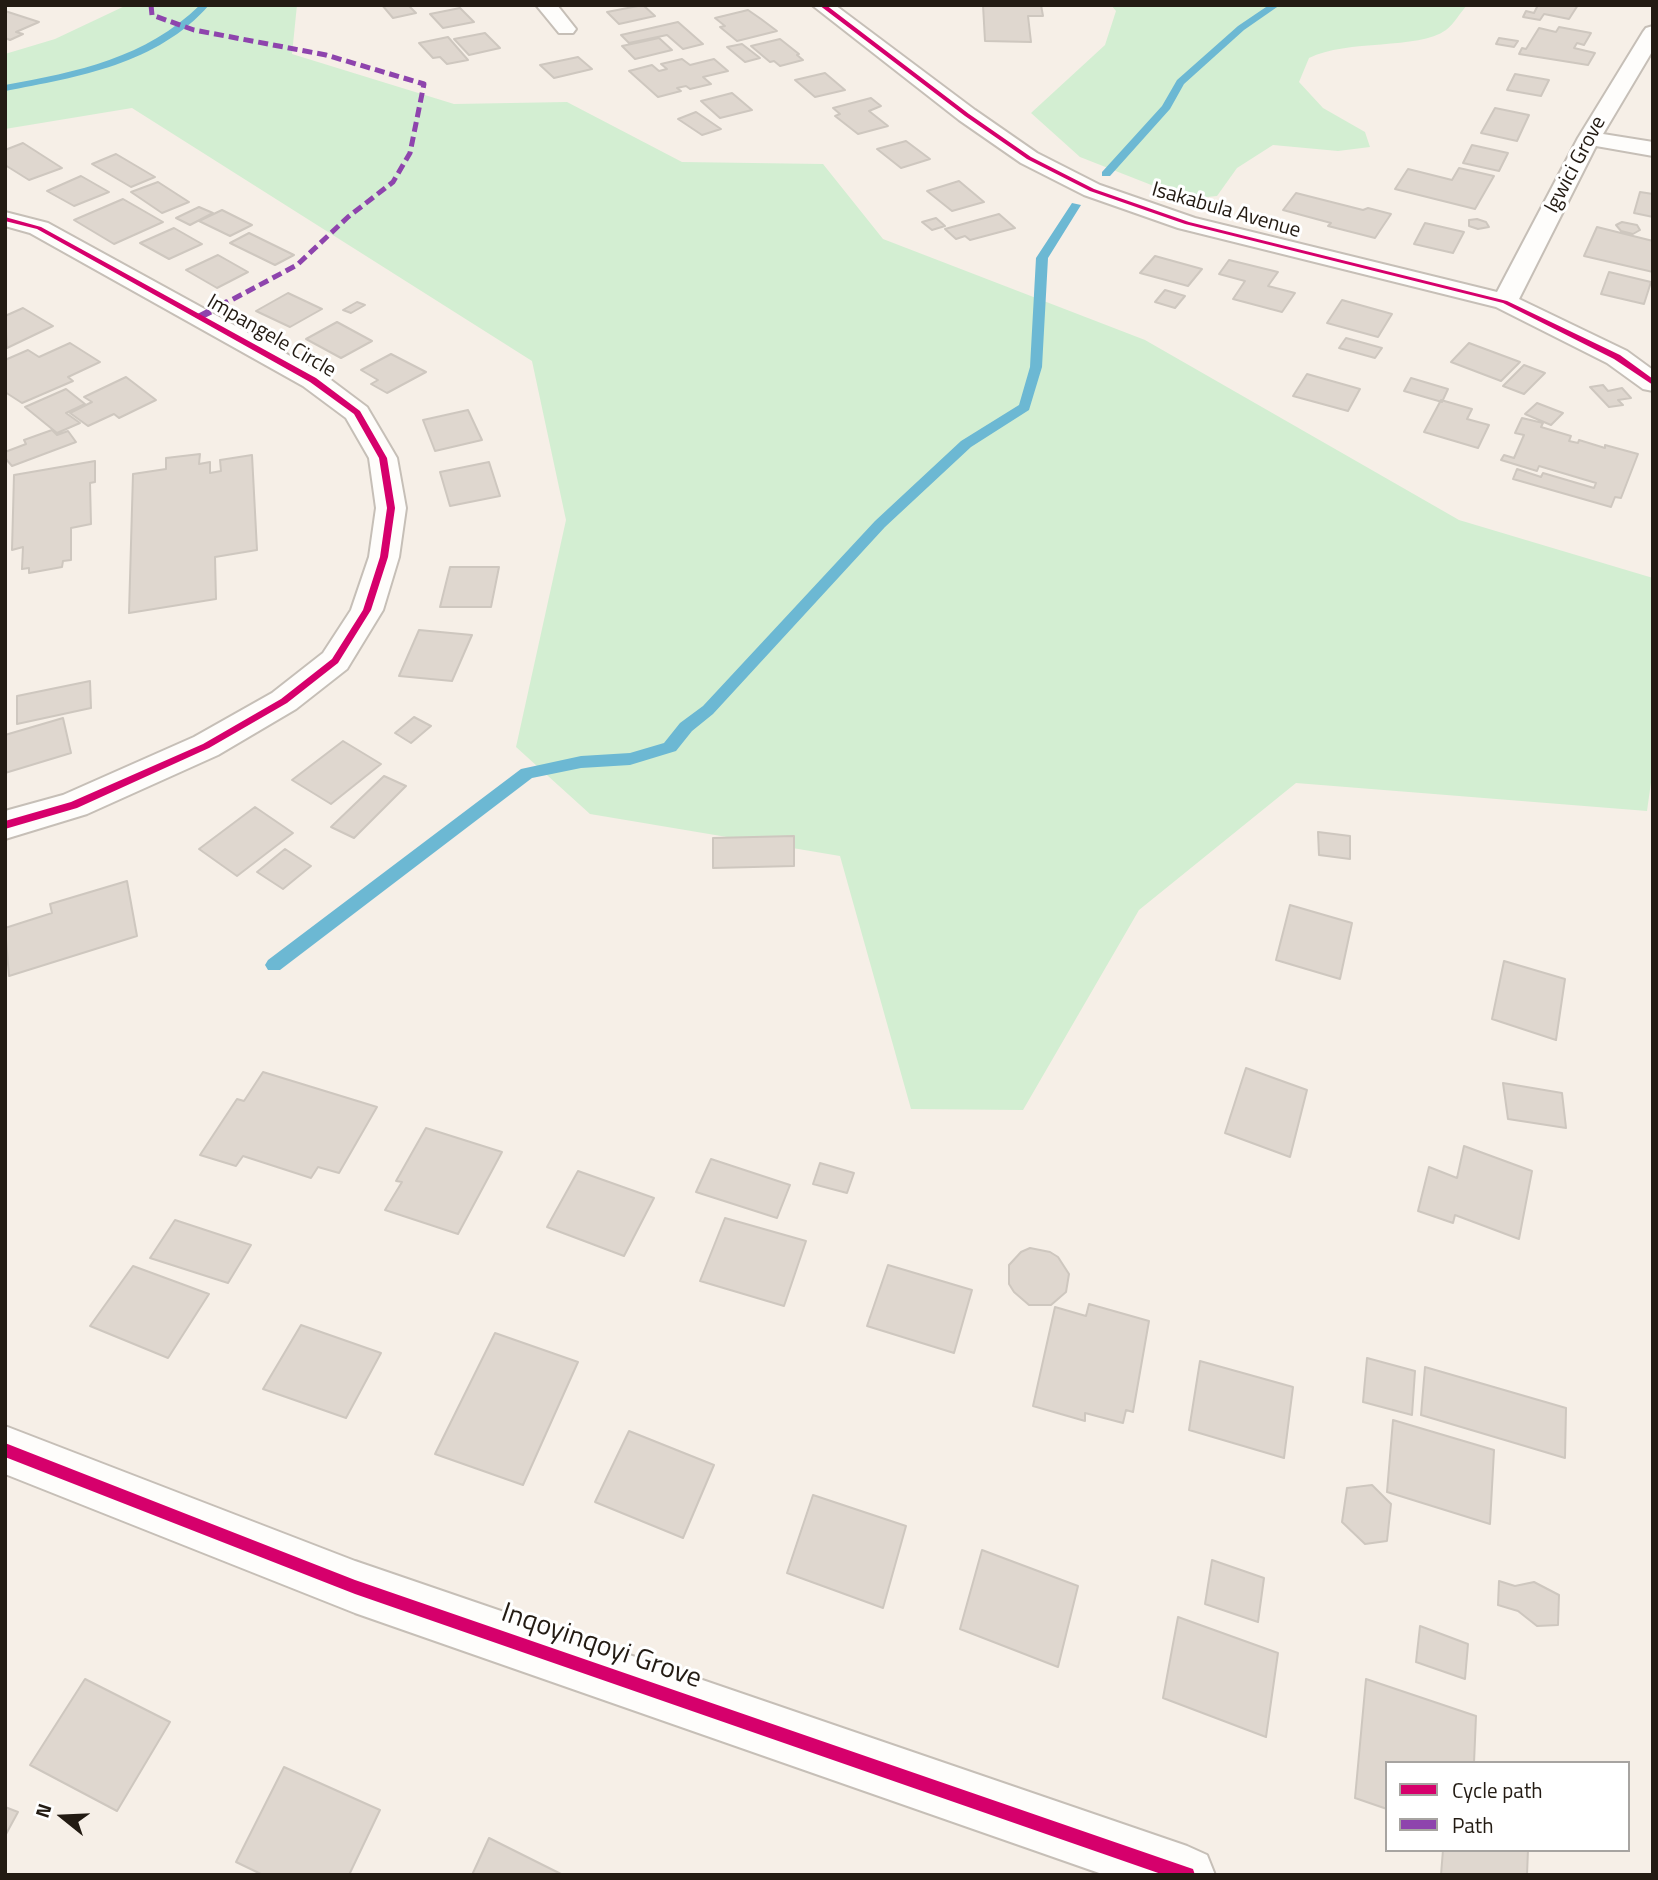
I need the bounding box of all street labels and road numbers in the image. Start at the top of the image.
street label: Igwici Grove [1540,112,1612,218]
street label: Isakabula Avenue [1149,178,1303,244]
street label: Impangele Circle [202,290,340,384]
street label: Inqoyinqoyi Grove [497,1597,705,1697]

